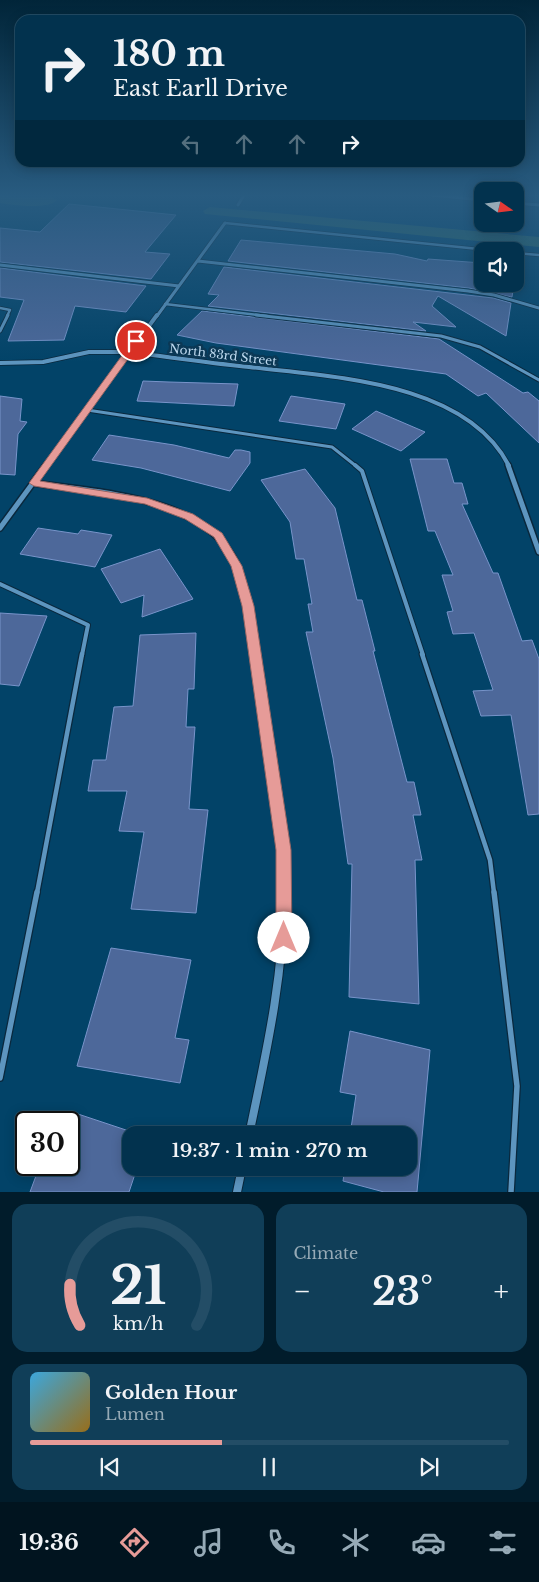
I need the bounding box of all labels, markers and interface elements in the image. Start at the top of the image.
text: 180 m [113,32,225,75]
icon: right [30,35,95,100]
text: East Earll Drive [113,75,288,102]
icon: left [177,130,205,158]
icon: ahead [230,130,258,158]
icon: ahead [283,130,311,158]
icon: right [336,130,364,158]
north arrow [474,182,524,232]
map controls [474,182,524,292]
button: sound [474,242,524,292]
pin [115,320,157,362]
icon: arrive [122,327,150,355]
street label: North 83rd Street [168,340,278,369]
position arrow [257,911,309,963]
speed limit sign: 30 [15,1111,80,1176]
text: 19:37 · 1 min · 270 m [171,1139,368,1162]
text: Climate [294,1243,358,1263]
text: 21 [109,1254,166,1318]
text: 23° [372,1268,433,1315]
text: − [294,1274,311,1309]
text: + [494,1274,509,1309]
text: km/h [112,1313,163,1335]
text: Golden Hour [105,1381,237,1404]
text: Lumen [105,1404,165,1424]
icon: previous [96,1453,124,1481]
icon: pause [255,1453,283,1481]
icon: next [415,1453,443,1481]
icon: directions [117,1525,152,1560]
icon: music [191,1525,226,1560]
icon: phone [264,1525,299,1560]
icon: climate [338,1525,373,1560]
icon: car [411,1525,446,1560]
icon: filters [485,1525,520,1560]
text: 19:36 [19,1529,79,1556]

